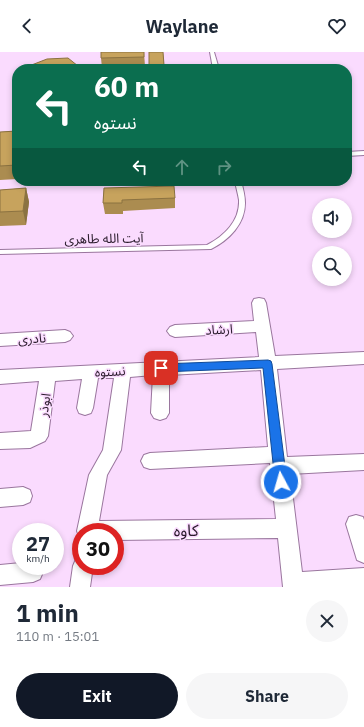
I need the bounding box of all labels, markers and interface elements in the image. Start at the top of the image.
icon: back [16,15,38,37]
text: Waylane [145,15,219,38]
icon: heart [326,15,348,37]
text: 60 m [94,68,159,105]
icon: left [28,80,80,132]
text: نستوه [94,111,137,134]
icon: left [129,156,151,178]
icon: ahead [171,156,193,178]
icon: right [213,156,235,178]
map controls [312,198,352,286]
button: sound [312,198,352,238]
street label: آیت الله طاهری [64,229,145,248]
button: search [312,246,352,286]
street label: ارشاد [205,320,233,339]
street label: نادری [18,329,47,348]
pin [144,351,178,385]
icon: arrive [150,357,172,379]
street label: نستوه [94,362,126,381]
street label: ابوذر [34,392,55,419]
position arrow [260,461,302,503]
street label: کاوه [173,520,199,540]
speed limit sign: 30 [72,523,124,575]
text: 27 [26,530,50,557]
text: km/h [26,552,50,565]
text: 1 min [16,597,79,629]
button: close [306,600,348,642]
text: 110 m · 15:01 [16,628,99,645]
button: Exit [16,673,178,719]
button: Share [186,673,348,719]

